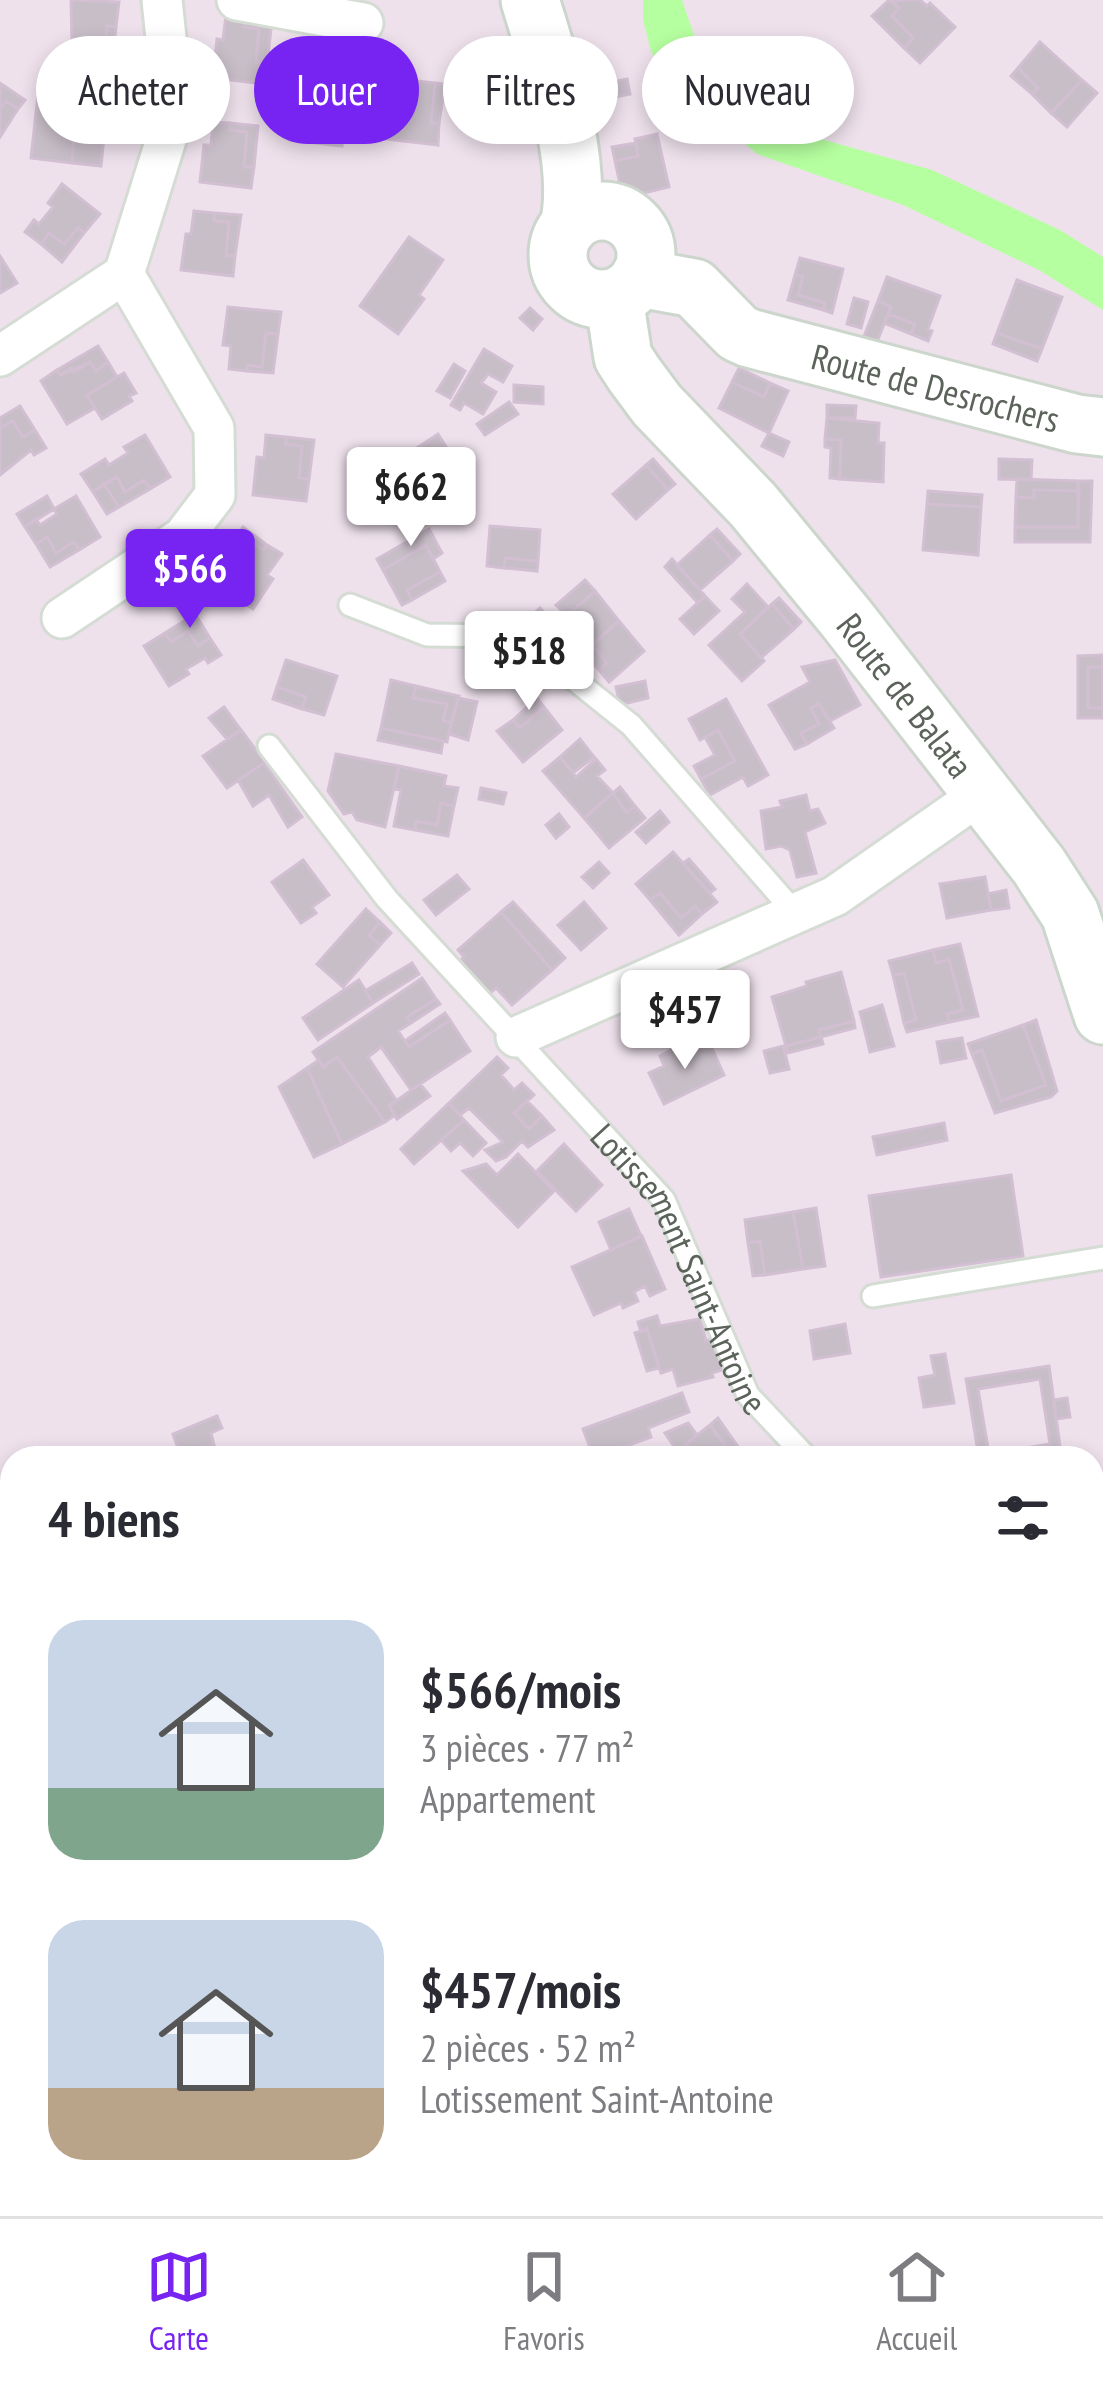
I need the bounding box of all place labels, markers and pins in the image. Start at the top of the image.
pin: $662 [340,447,482,549]
pin: $566 [119,529,261,631]
pin: $518 [458,611,600,713]
pin: $457 [614,970,756,1072]

